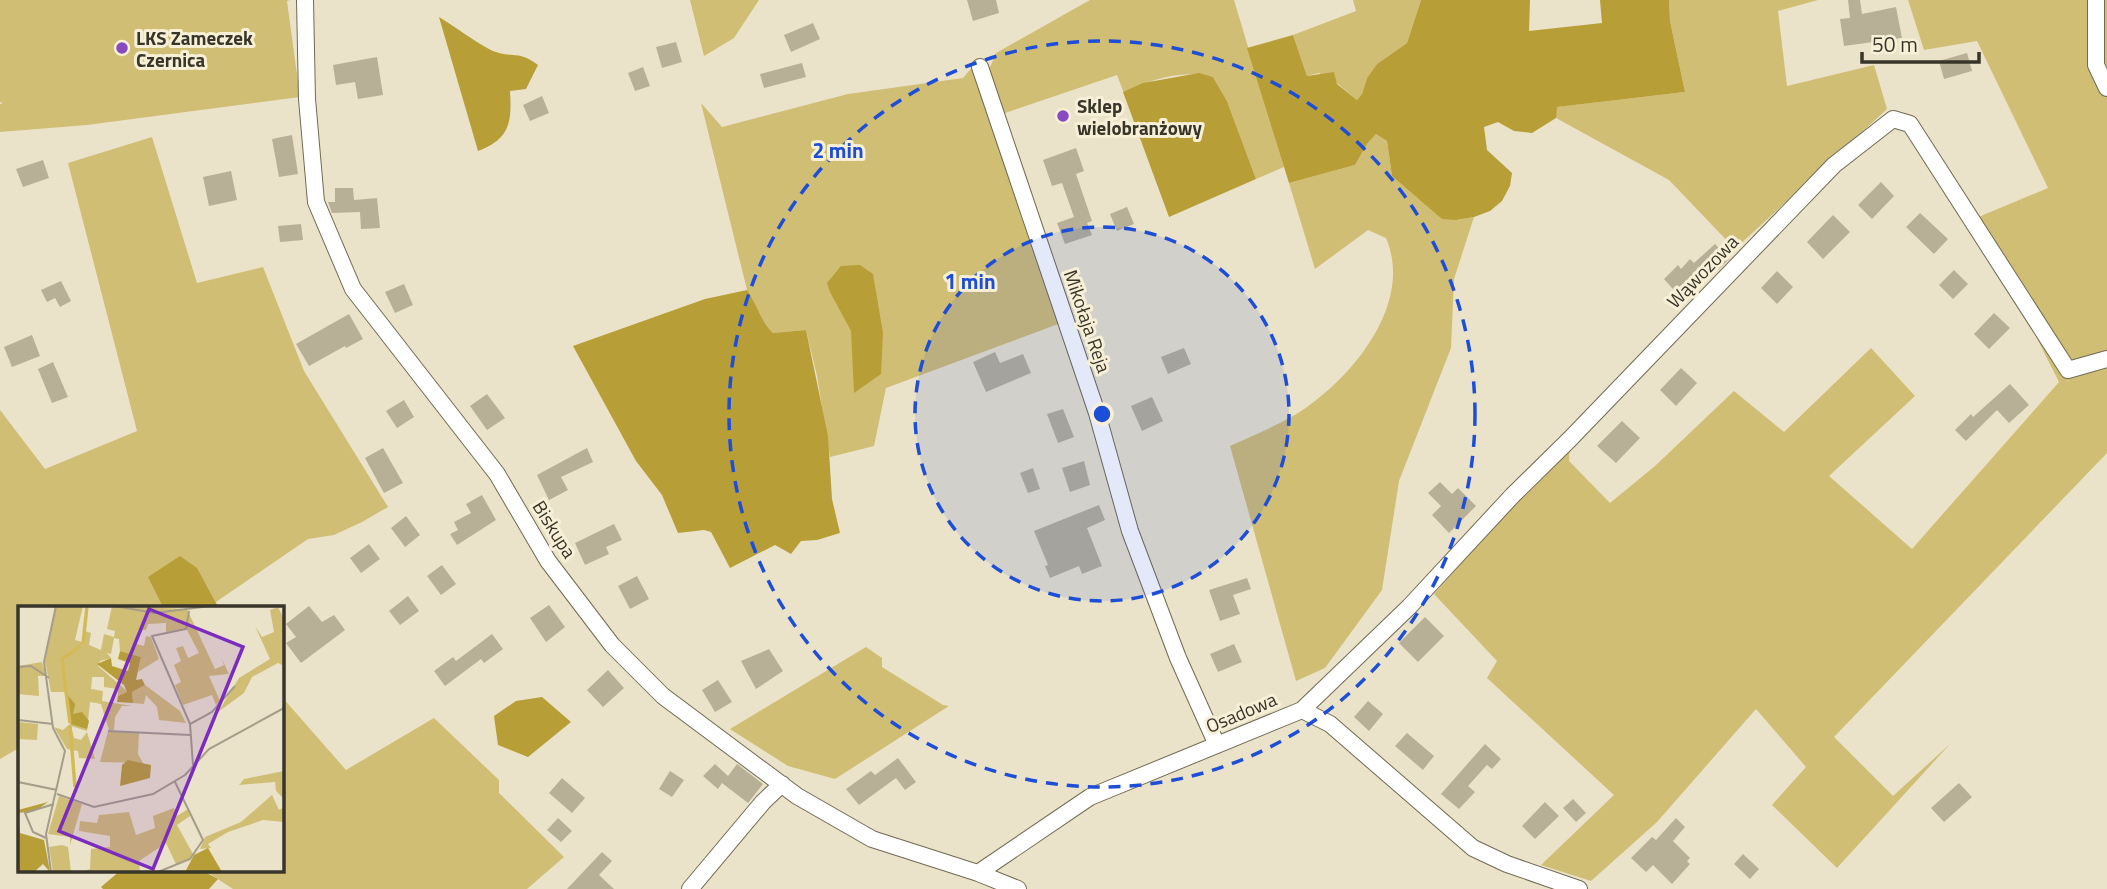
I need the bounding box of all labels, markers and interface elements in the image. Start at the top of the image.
scale bar [1862,21,1979,65]
place label: LKS Zameczek Czernica [136,23,253,74]
text: 50 m [1872,28,1918,60]
marker: LKS Zameczek Czernica [114,40,130,56]
place label: Sklep wielobranżowy [1077,91,1203,142]
marker: Sklep wielobranżowy [1055,108,1071,124]
text: 2 min [812,134,864,166]
street label: Wąwozowa [1659,227,1745,314]
text: 1 min [944,265,996,297]
street label: Mikołaja Reja [1057,266,1119,377]
centre of rings [1090,402,1114,426]
street label: Biskupa [526,494,584,564]
inset map [18,606,284,872]
street label: Osadowa [1201,684,1282,740]

